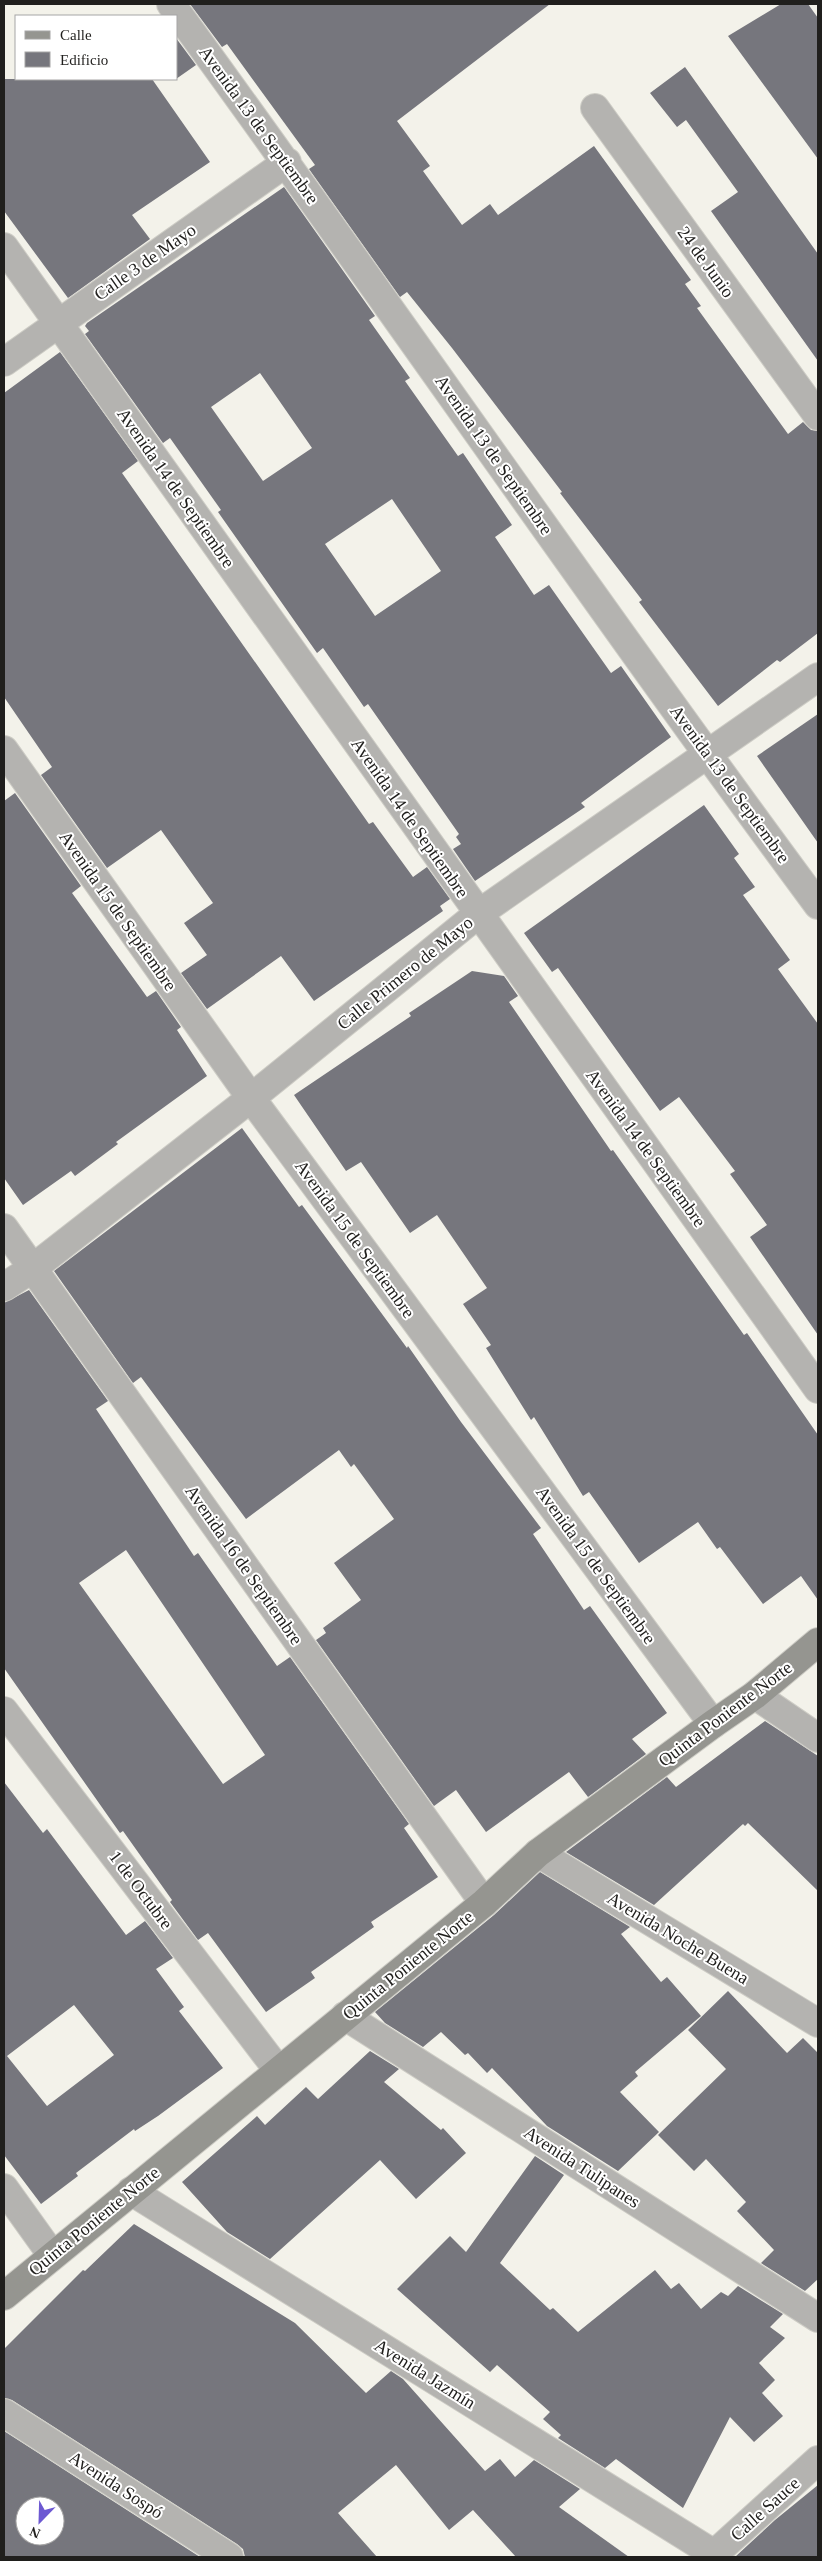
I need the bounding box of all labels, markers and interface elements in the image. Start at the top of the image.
legend [15,15,178,80]
text: Calle [60,27,92,43]
street label: Avenida 13 de Septiembre [195,42,323,208]
text: Edificio [60,52,108,68]
street label: Calle 3 de Mayo [90,220,200,304]
street label: 24 de Junio [674,223,738,301]
street label: Avenida 13 de Septiembre [431,371,557,539]
street label: Avenida 14 de Septiembre [113,404,239,572]
street label: Avenida 13 de Septiembre [666,701,794,867]
street label: Avenida 14 de Septiembre [347,734,473,902]
street label: Avenida 15 de Septiembre [55,827,181,995]
street label: Calle Primero de Mayo [333,912,477,1034]
street label: Avenida 14 de Septiembre [582,1065,710,1231]
street label: Avenida 15 de Septiembre [291,1156,419,1322]
street label: Avenida 16 de Septiembre [181,1481,307,1649]
street label: Avenida 15 de Septiembre [532,1482,660,1648]
street label: Quinta Poniente Norte [654,1657,796,1771]
street label: 1 de Octubre [105,1847,177,1933]
street label: Avenida Noche Buena [604,1888,752,1988]
street label: Quinta Poniente Norte [339,1906,477,2024]
street label: Avenida Tulipanes [520,2122,644,2212]
street label: Quinta Poniente Norte [25,2162,163,2280]
street label: Avenida Jazmín [371,2335,479,2413]
street label: Avenida Sospó [65,2447,167,2523]
street label: Calle Sauce [727,2473,803,2545]
north arrow [15,2496,65,2546]
text: N [28,2524,43,2541]

